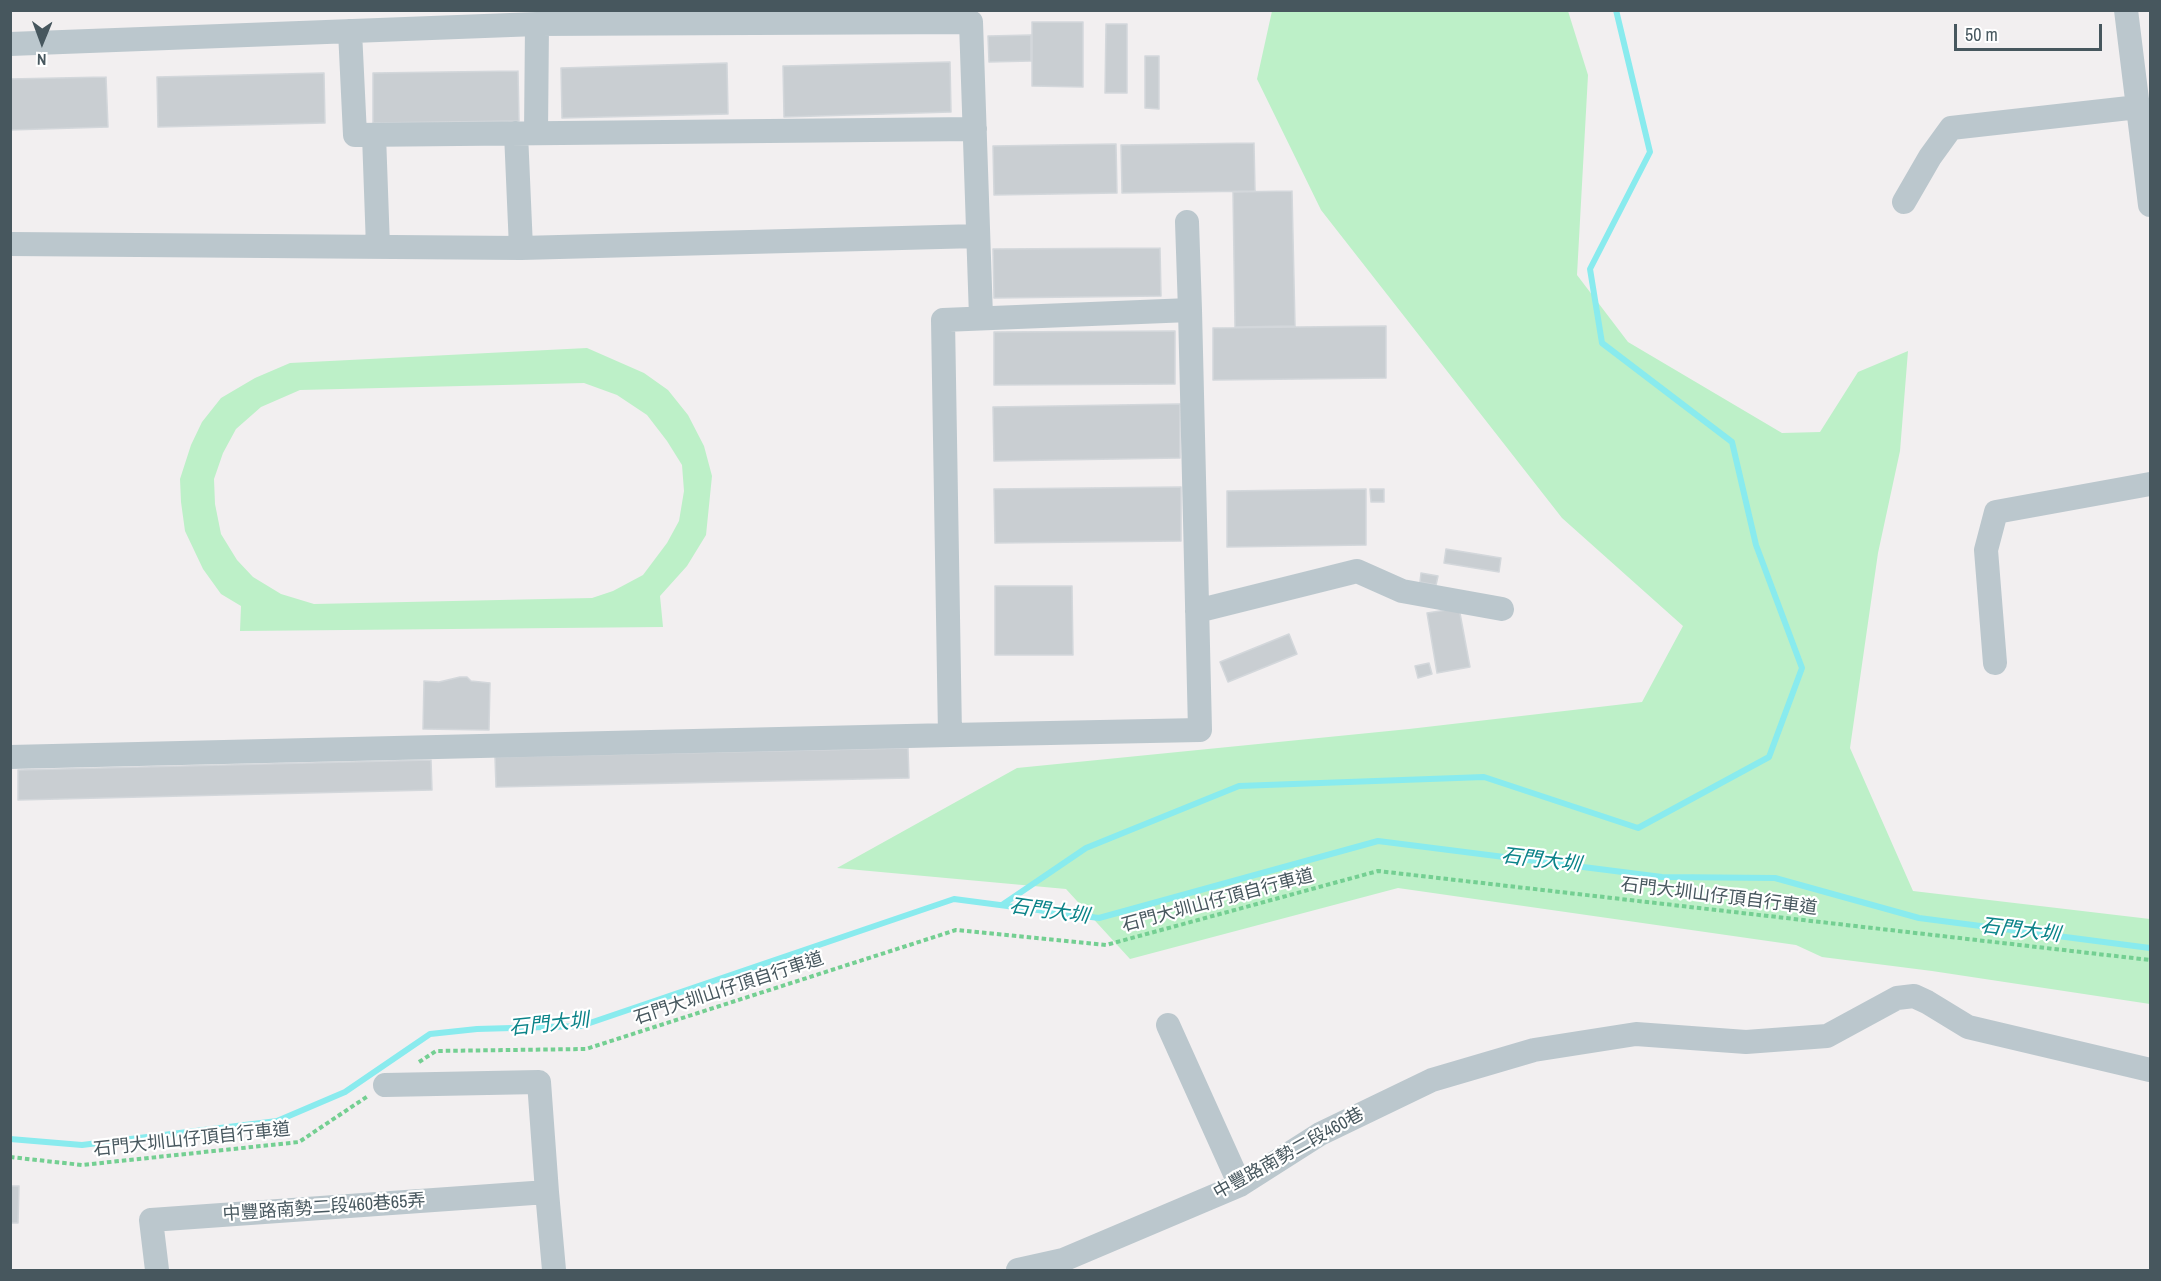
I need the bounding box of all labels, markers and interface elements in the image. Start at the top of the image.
north arrow [12,12,72,72]
scale bar [1957,12,2106,50]
text: 50 m [1965,22,1998,47]
text: N [37,49,47,71]
water label: 石門大圳 [1500,844,1582,878]
street label: 石門大圳山仔頂自行車道 [1120,865,1316,937]
street label: 石門大圳山仔頂自行車道 [1619,874,1819,920]
water label: 石門大圳 [1008,895,1090,929]
water label: 石門大圳 [1979,914,2061,948]
street label: 石門大圳山仔頂自行車道 [632,948,826,1030]
water label: 石門大圳 [508,1009,590,1041]
street label: 中豐路南勢二段460巷 [1210,1104,1368,1204]
street label: 石門大圳山仔頂自行車道 [92,1119,292,1161]
street label: 中豐路南勢二段460巷65弄 [222,1190,426,1226]

